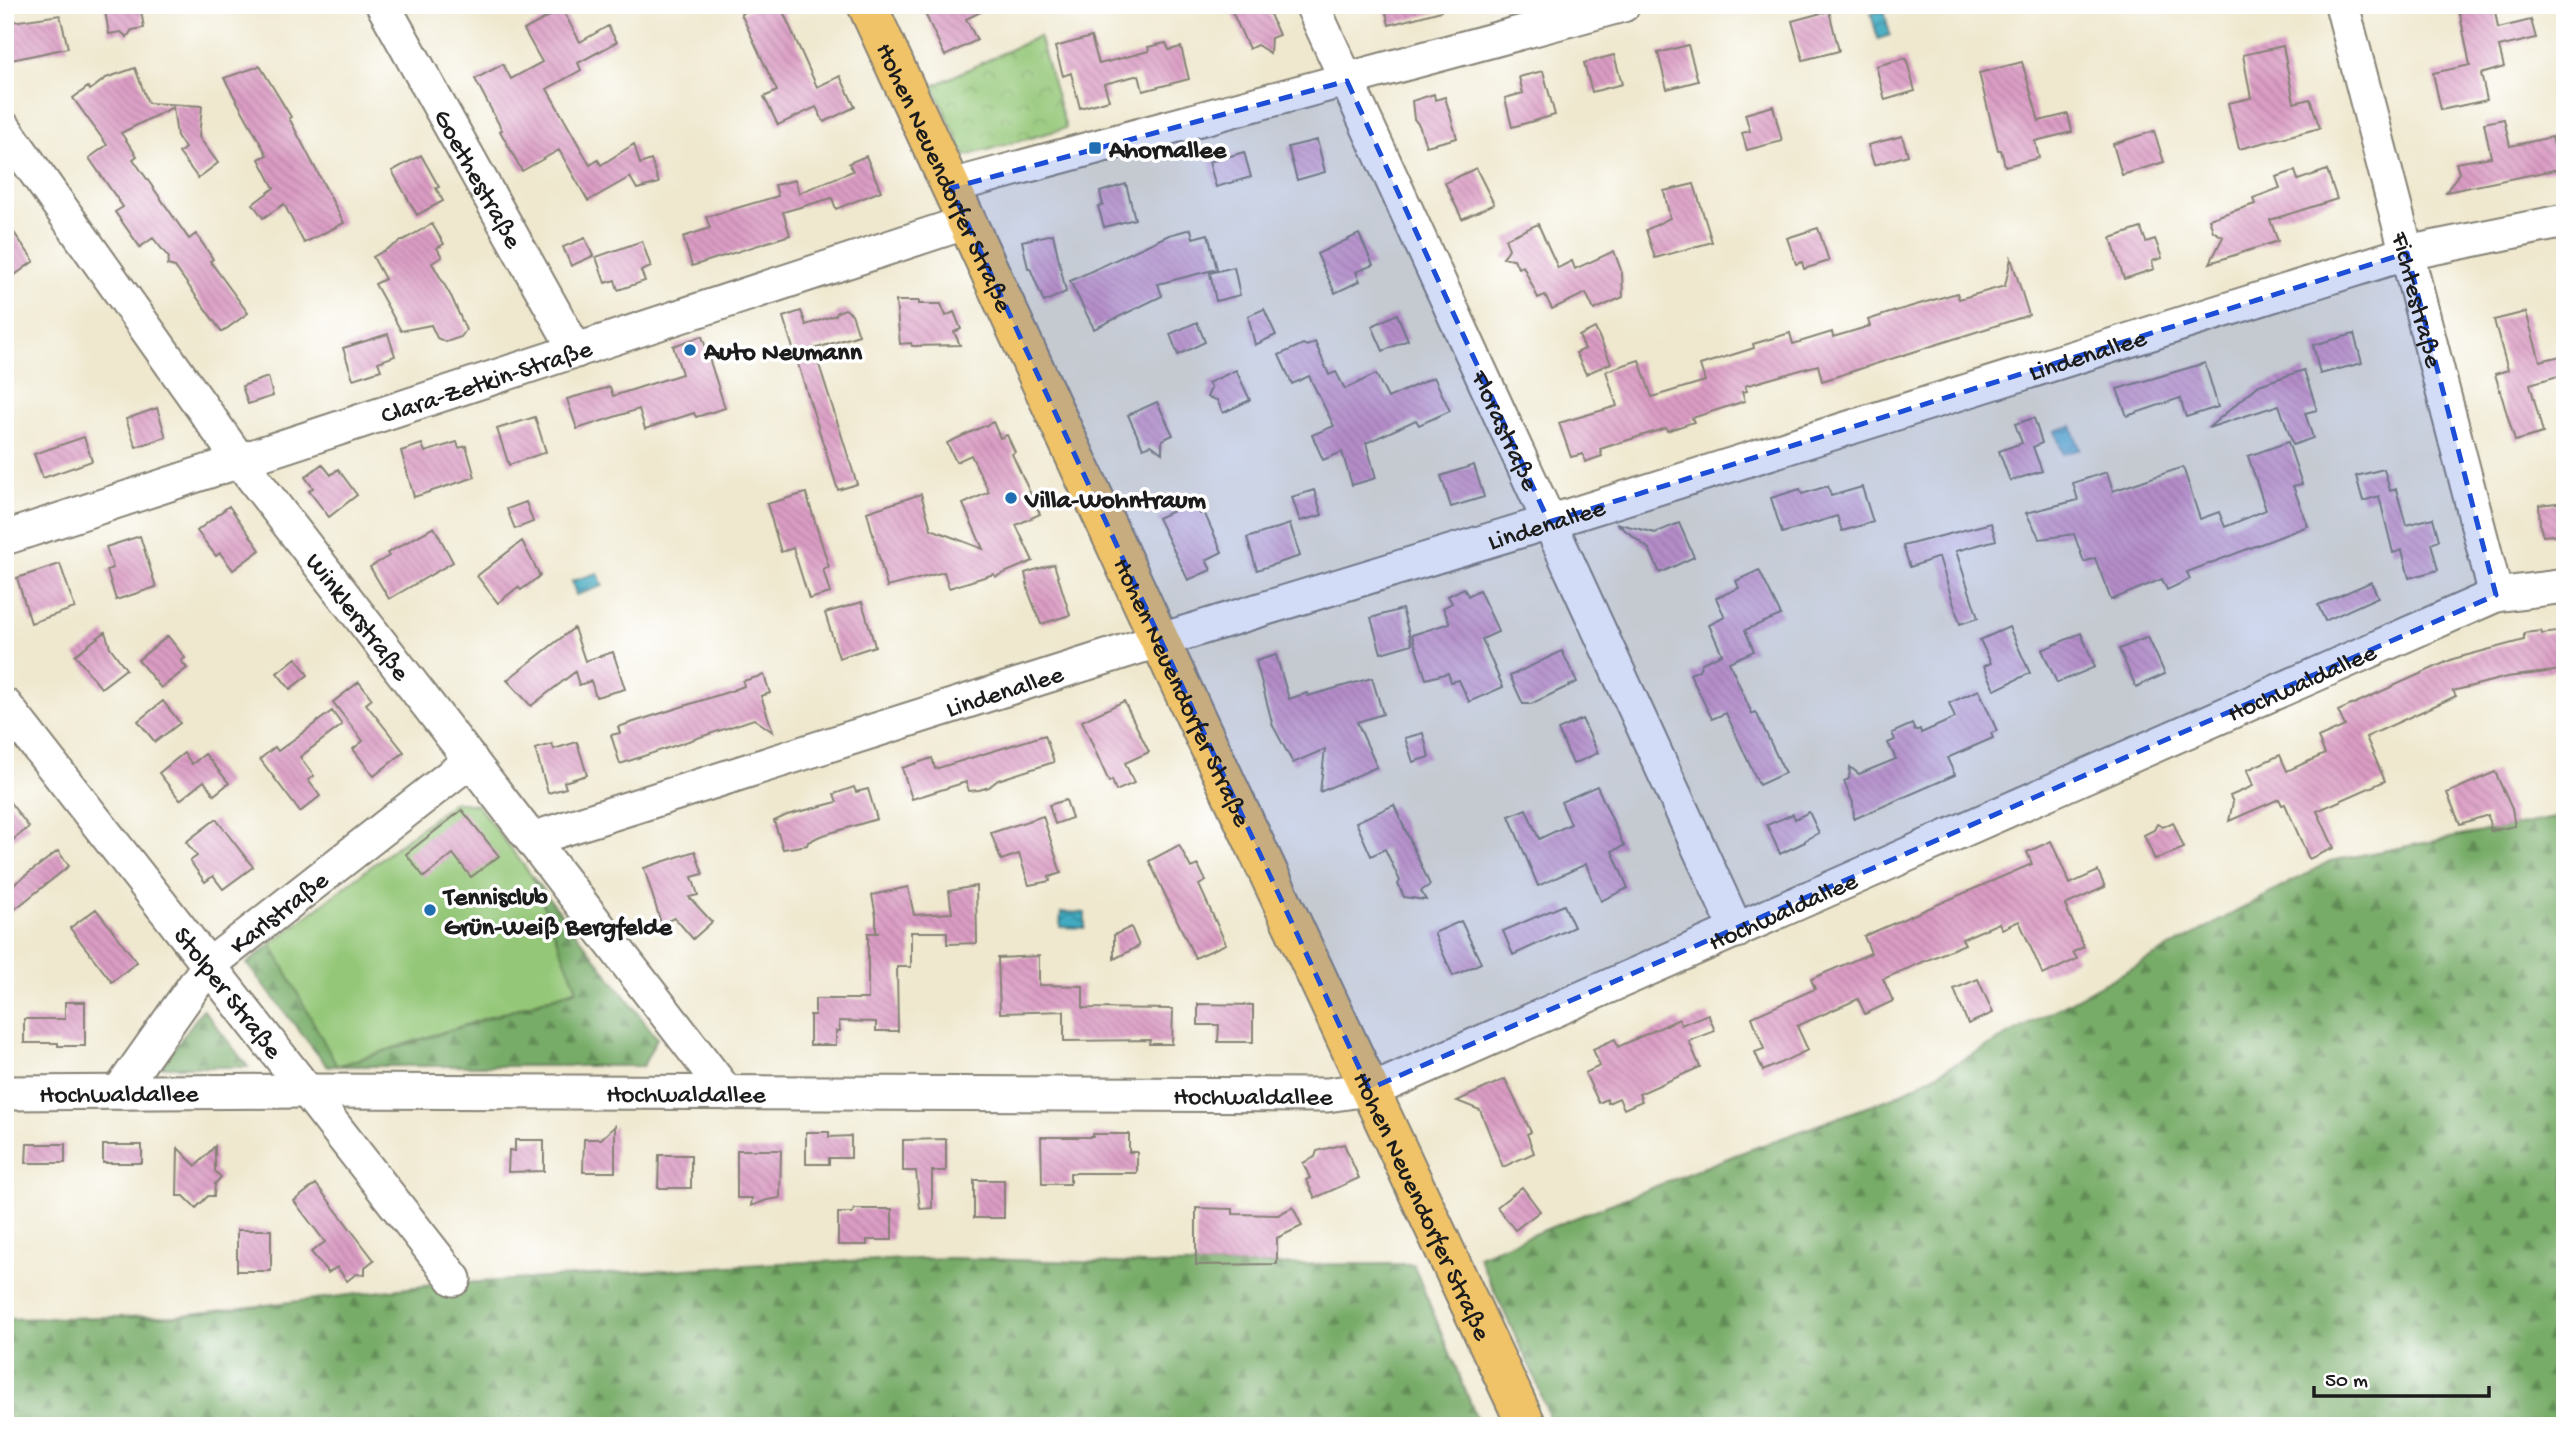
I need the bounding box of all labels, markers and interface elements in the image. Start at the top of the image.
street label: Hohen Neuendorfer Straße [867,39,1018,319]
street label: Goethestraße [424,105,527,256]
place label: Ahornallee [1108,137,1228,168]
marker: Ahornallee [1087,140,1103,156]
street label: Fichtestraße [2382,228,2447,372]
street label: Lindenallee [2026,325,2151,391]
street label: Clara-Zetkin-Straße [378,335,597,433]
place label: Auto Neumann [703,339,863,370]
marker: Auto Neumann [682,342,698,358]
street label: Florastraße [1461,365,1544,497]
place label: Villa-Wohntraum [1024,487,1207,518]
marker: Villa-Wohntraum [1003,490,1019,506]
street label: Lindenallee [1485,494,1610,560]
street label: Winklerstraße [297,548,415,689]
street label: Hohen Neuendorfer Straße [1104,554,1256,833]
street label: Hochwaldallee [2224,639,2383,731]
street label: Lindenallee [943,661,1068,727]
street label: Karlstraße [225,866,337,963]
street label: Hochwaldallee [1705,867,1864,960]
place label: Tennisclub Grün-Weiß Bergfelde [442,884,673,945]
marker: Tennisclub Grün-Weiß Bergfelde [422,902,438,918]
street label: Stolper Straße [165,922,287,1067]
street label: Hohen Neuendorfer Straße [1344,1068,1496,1347]
street label: Hochwaldallee [39,1081,199,1113]
street label: Hochwaldallee [606,1081,766,1113]
street label: Hochwaldallee [1173,1083,1333,1115]
scale bar [2314,1354,2490,1398]
text: 50 m [2325,1370,2368,1395]

